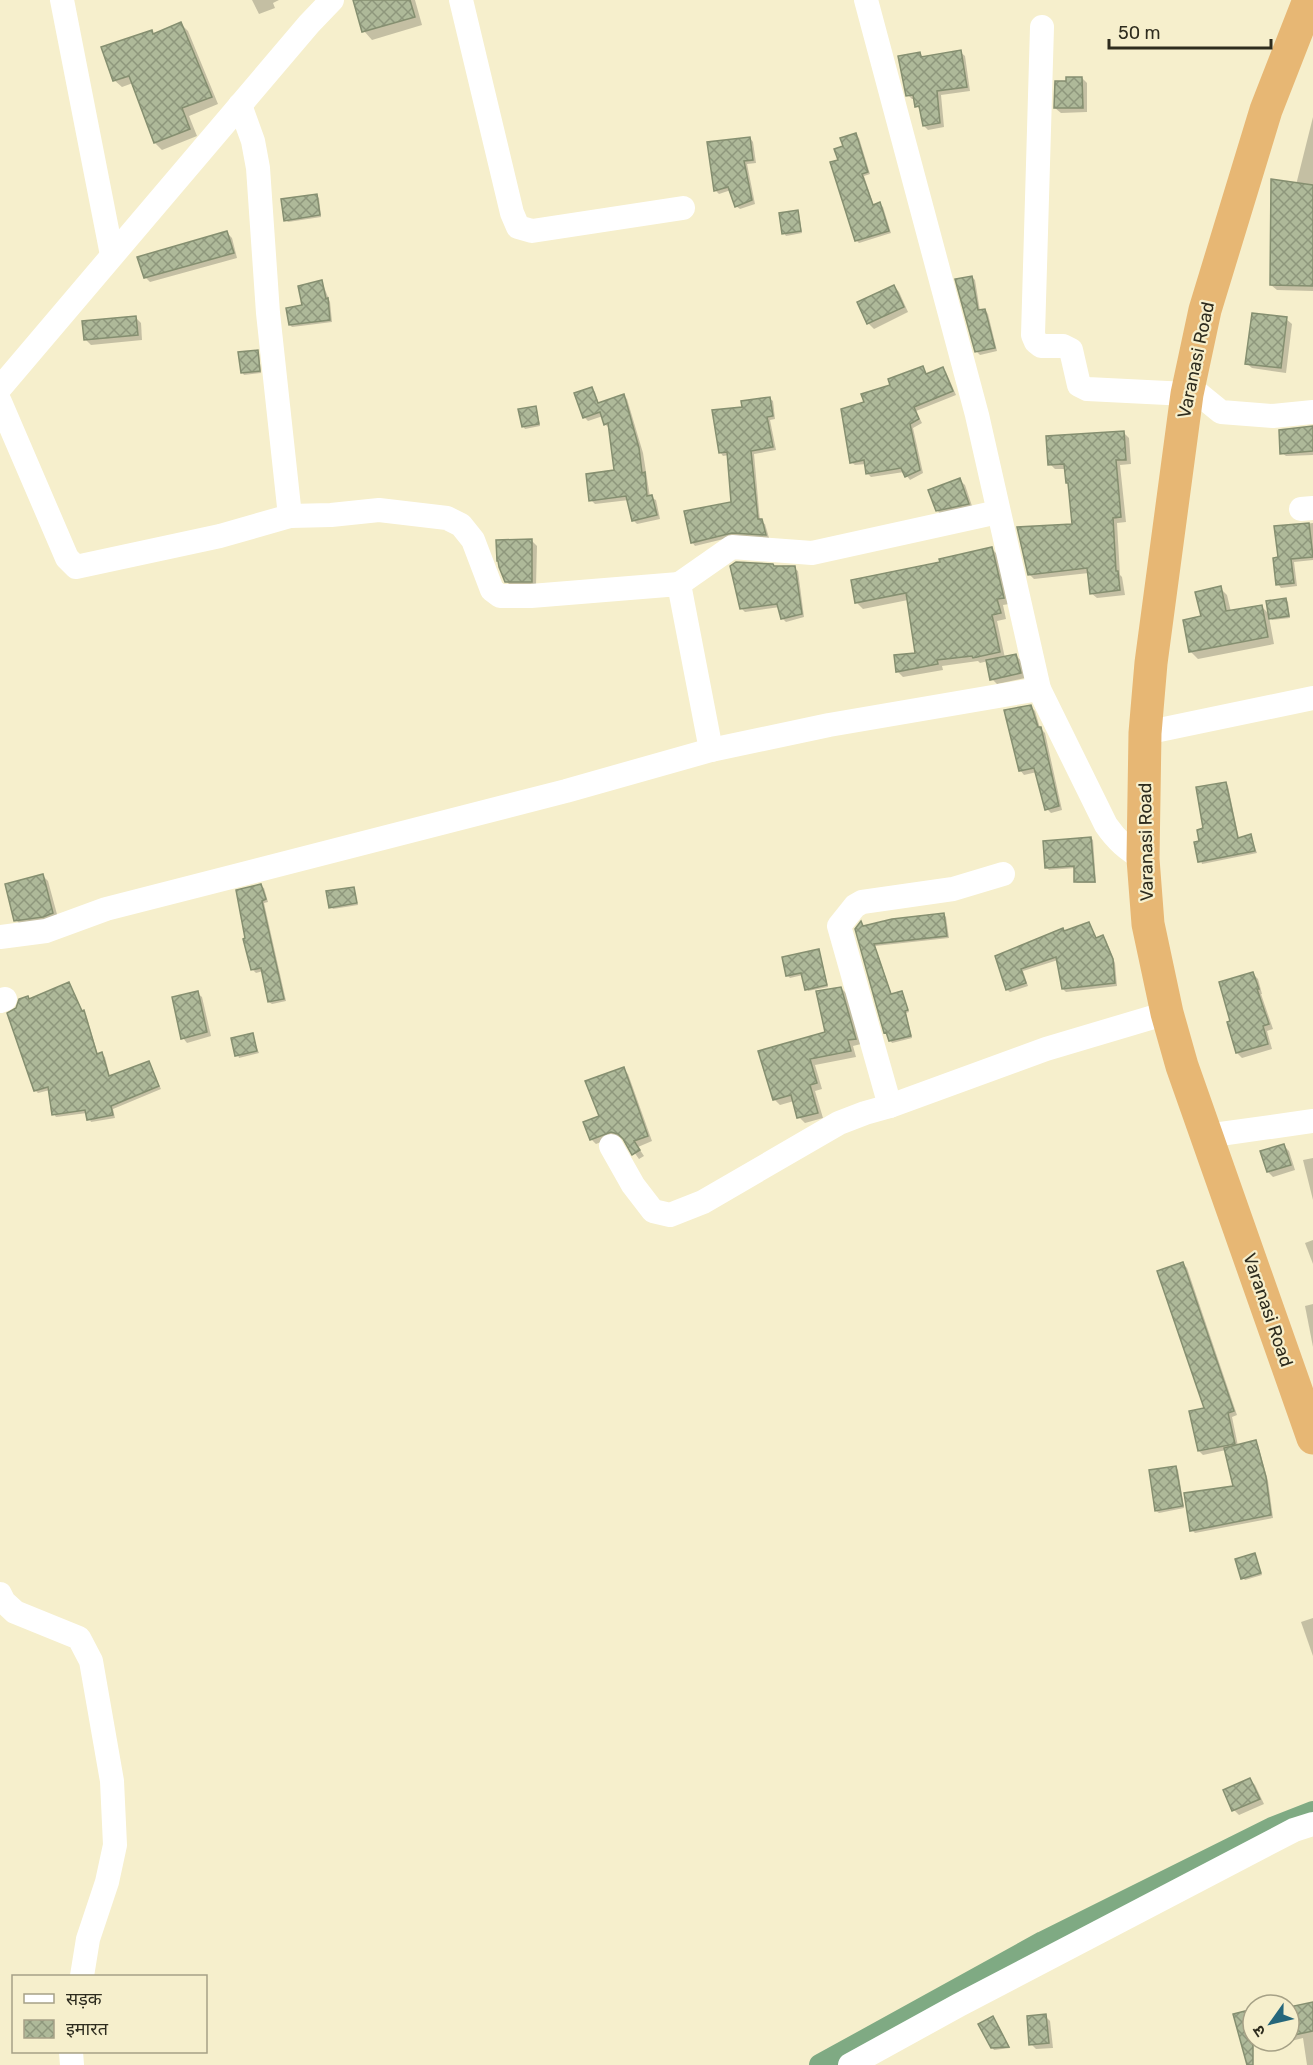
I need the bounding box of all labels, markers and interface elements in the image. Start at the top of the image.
scale bar [1109,12,1271,50]
text: 50 m [1118,22,1161,44]
street label: Varanasi Road [1173,300,1219,420]
street label: Varanasi Road [1134,782,1158,902]
street label: Varanasi Road [1238,1250,1298,1370]
legend [12,1975,207,2053]
text: सड़क [66,1988,103,2010]
north arrow [1241,1993,1301,2053]
text: इमारत [66,2018,109,2040]
text: उ [1248,2021,1269,2040]

